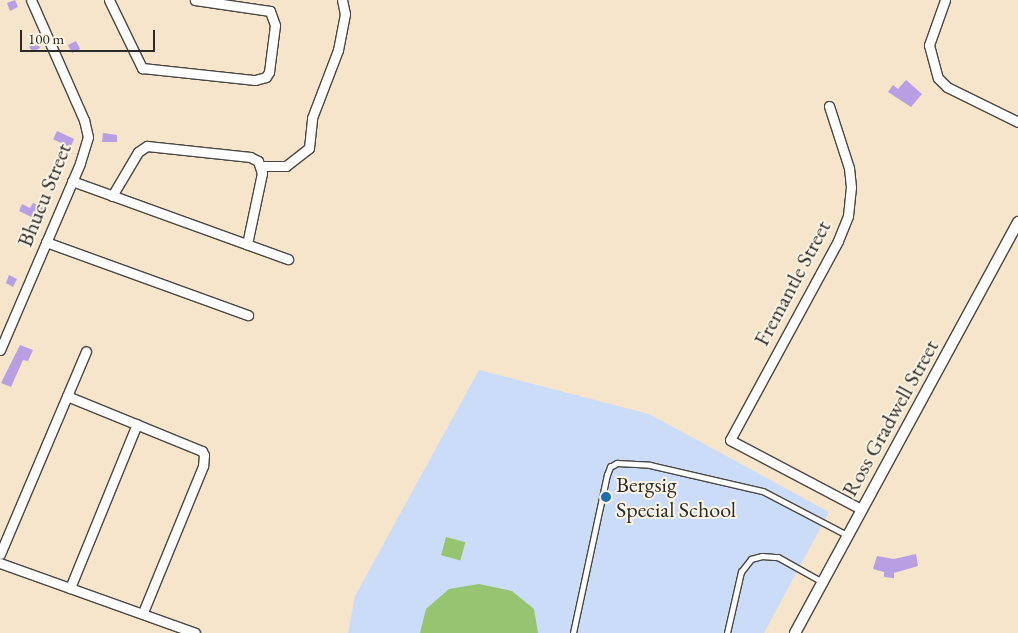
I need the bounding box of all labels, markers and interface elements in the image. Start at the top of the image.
scale bar [22,20,158,52]
text: 100 m [28,29,64,48]
street label: Bhucu Street [11,139,77,251]
street label: Fremantle Street [748,216,836,350]
street label: Ross Gradwell Street [836,335,944,501]
place label: Bergsig Special School [616,471,736,522]
marker: Bergsig Special School [600,491,612,503]

